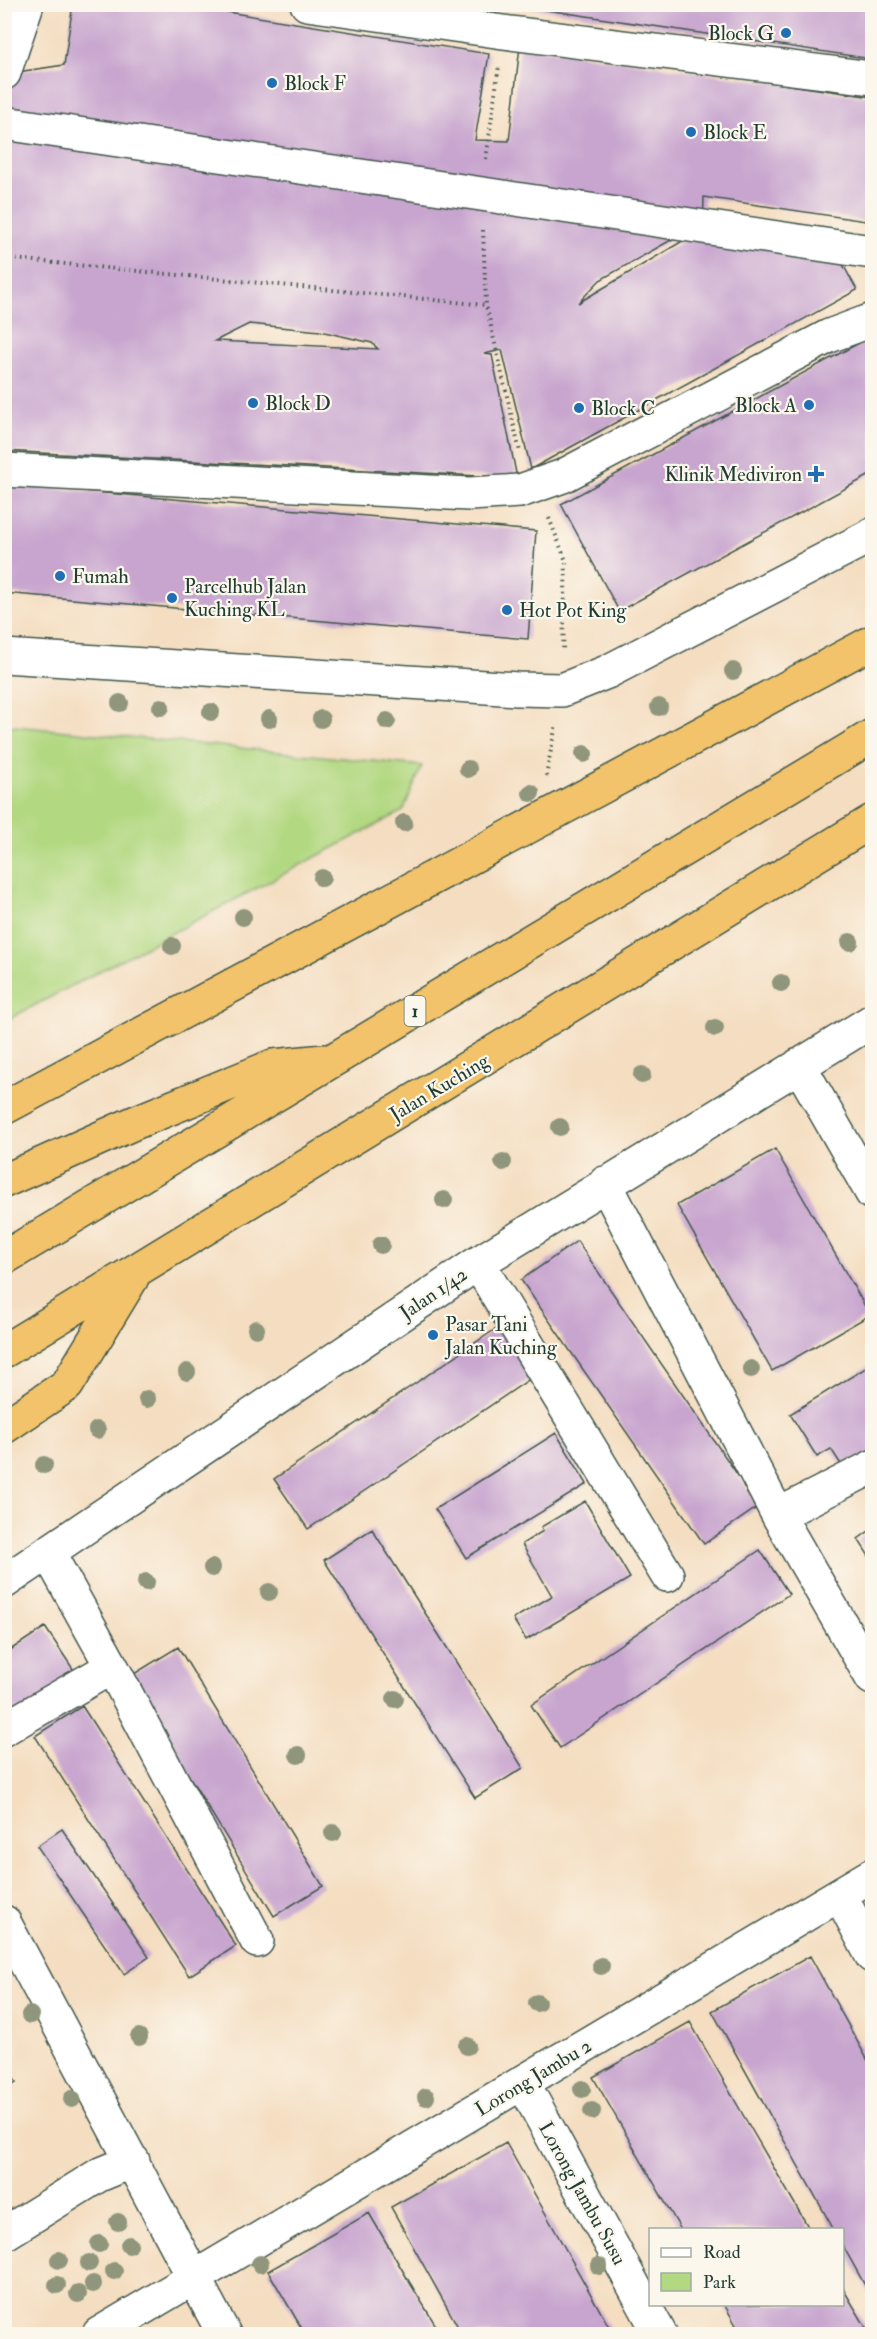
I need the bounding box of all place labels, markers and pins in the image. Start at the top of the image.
place label: Block G [708,21,774,46]
marker: Block G [779,26,793,40]
place label: Block F [284,71,347,96]
marker: Block F [265,76,279,90]
place label: Block E [703,120,767,145]
marker: Block E [684,125,698,139]
place label: Block D [265,391,331,416]
place label: Block A [735,393,797,418]
marker: Block D [246,396,260,410]
place label: Block C [591,396,655,421]
marker: Block A [802,398,816,412]
marker: Block C [572,401,586,415]
place label: Klinik Mediviron [664,462,802,487]
marker: Klinik Mediviron [807,465,825,483]
place label: Fumah [72,564,129,589]
marker: Fumah [53,569,67,583]
place label: Parcelhub Jalan Kuching KL [184,574,307,622]
marker: Parcelhub Jalan Kuching KL [165,591,179,605]
place label: Hot Pot King [519,598,628,623]
marker: Hot Pot King [500,603,514,617]
place label: Pasar Tani Jalan Kuching [444,1312,558,1360]
marker: Pasar Tani Jalan Kuching [426,1328,440,1342]

